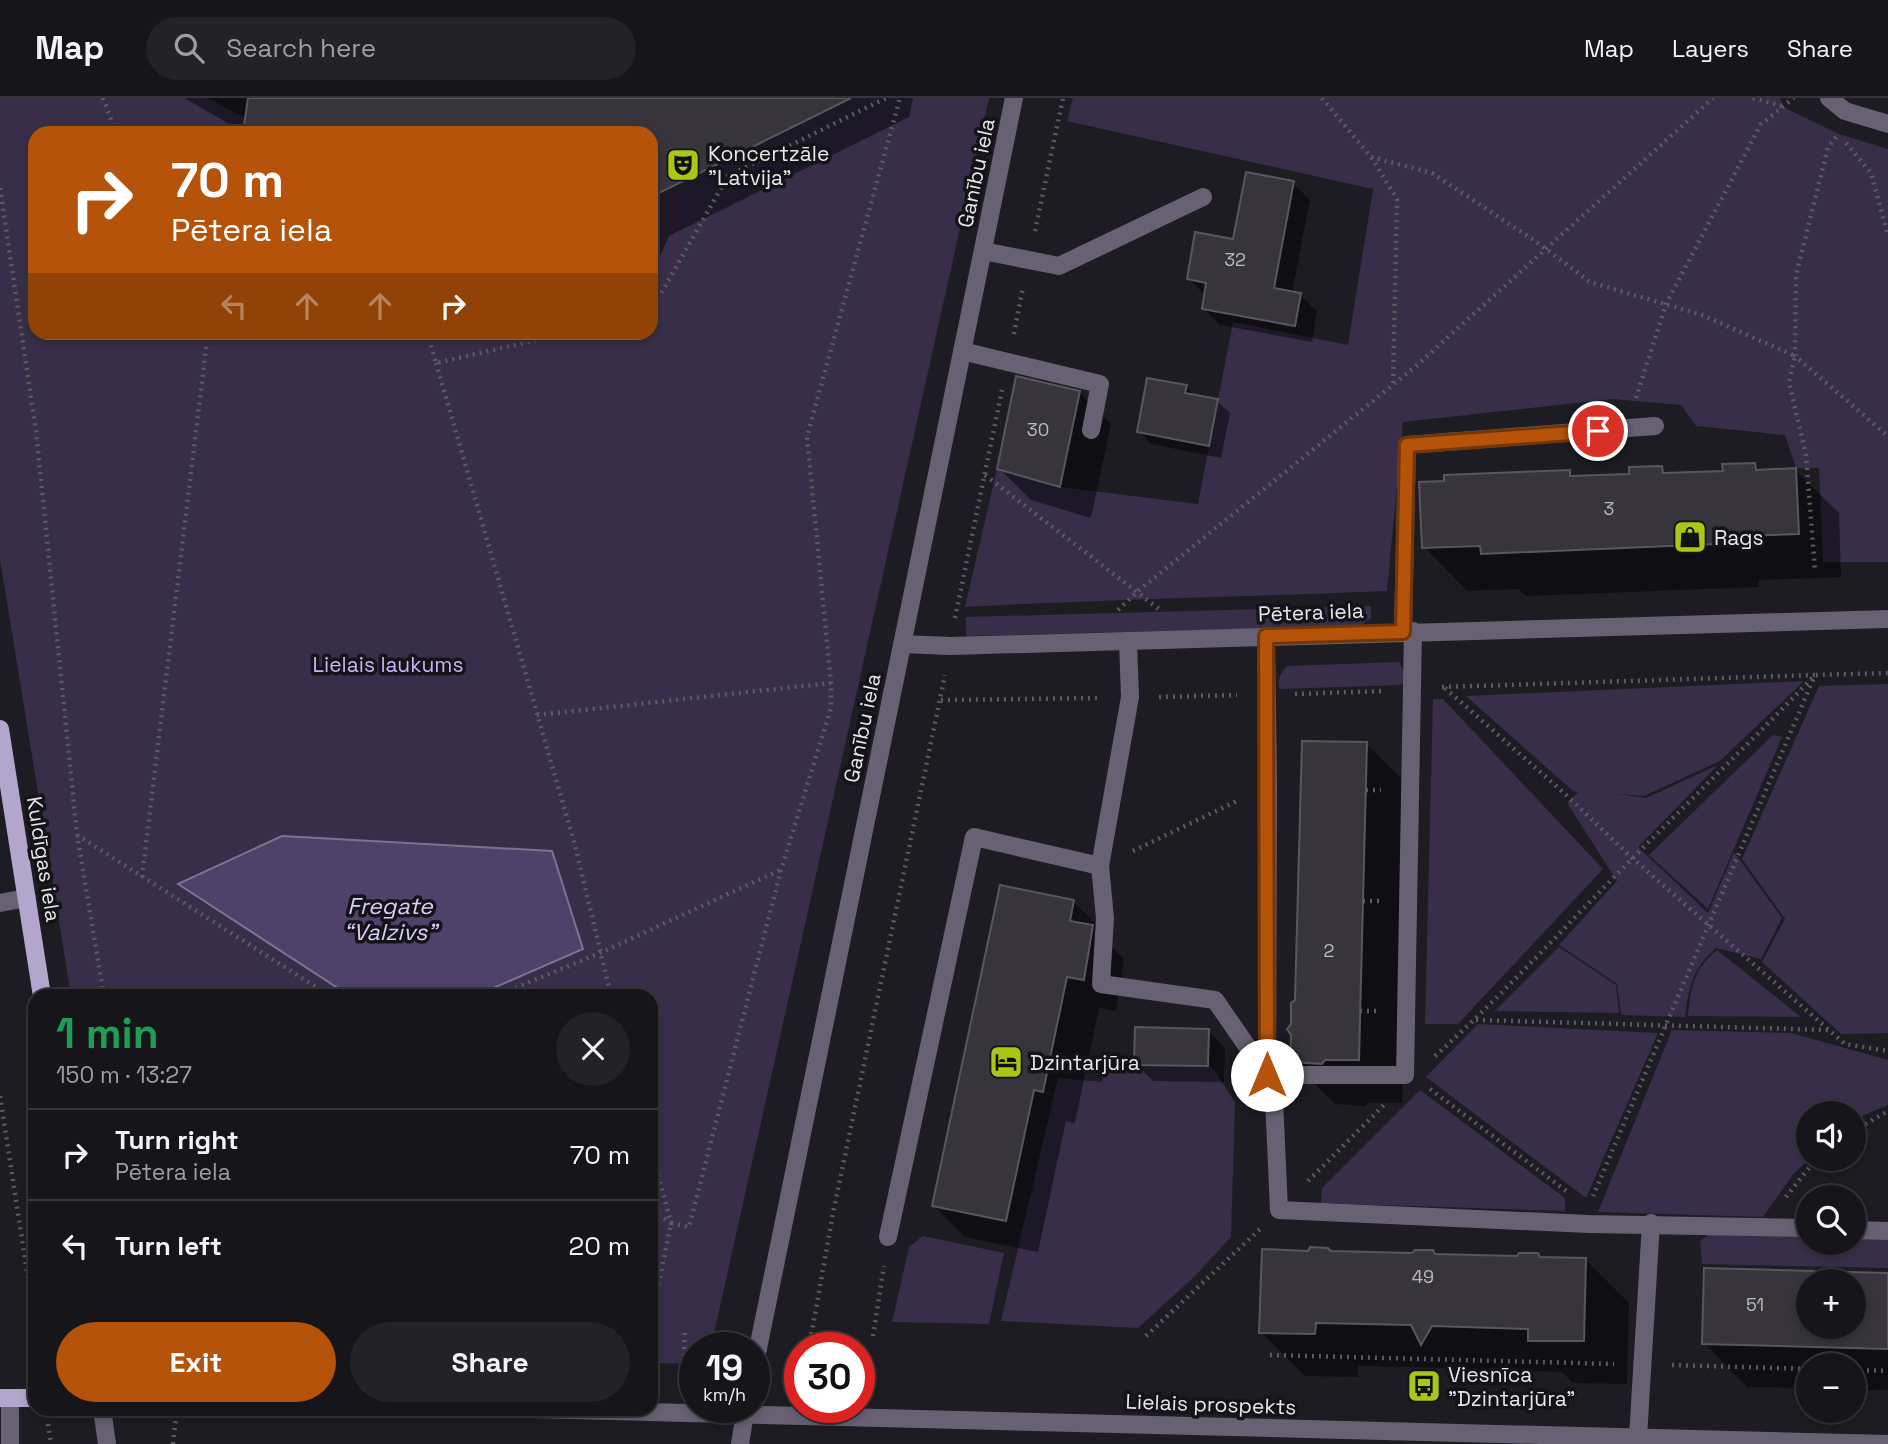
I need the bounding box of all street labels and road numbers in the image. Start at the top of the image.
street label: Ganību iela [951,116,1001,230]
street label: Pētera iela [1258,597,1364,627]
street label: Ganību iela [837,671,887,785]
street label: Kuldīgas iela [21,794,67,924]
street label: Lielais prospekts [1125,1388,1297,1420]

